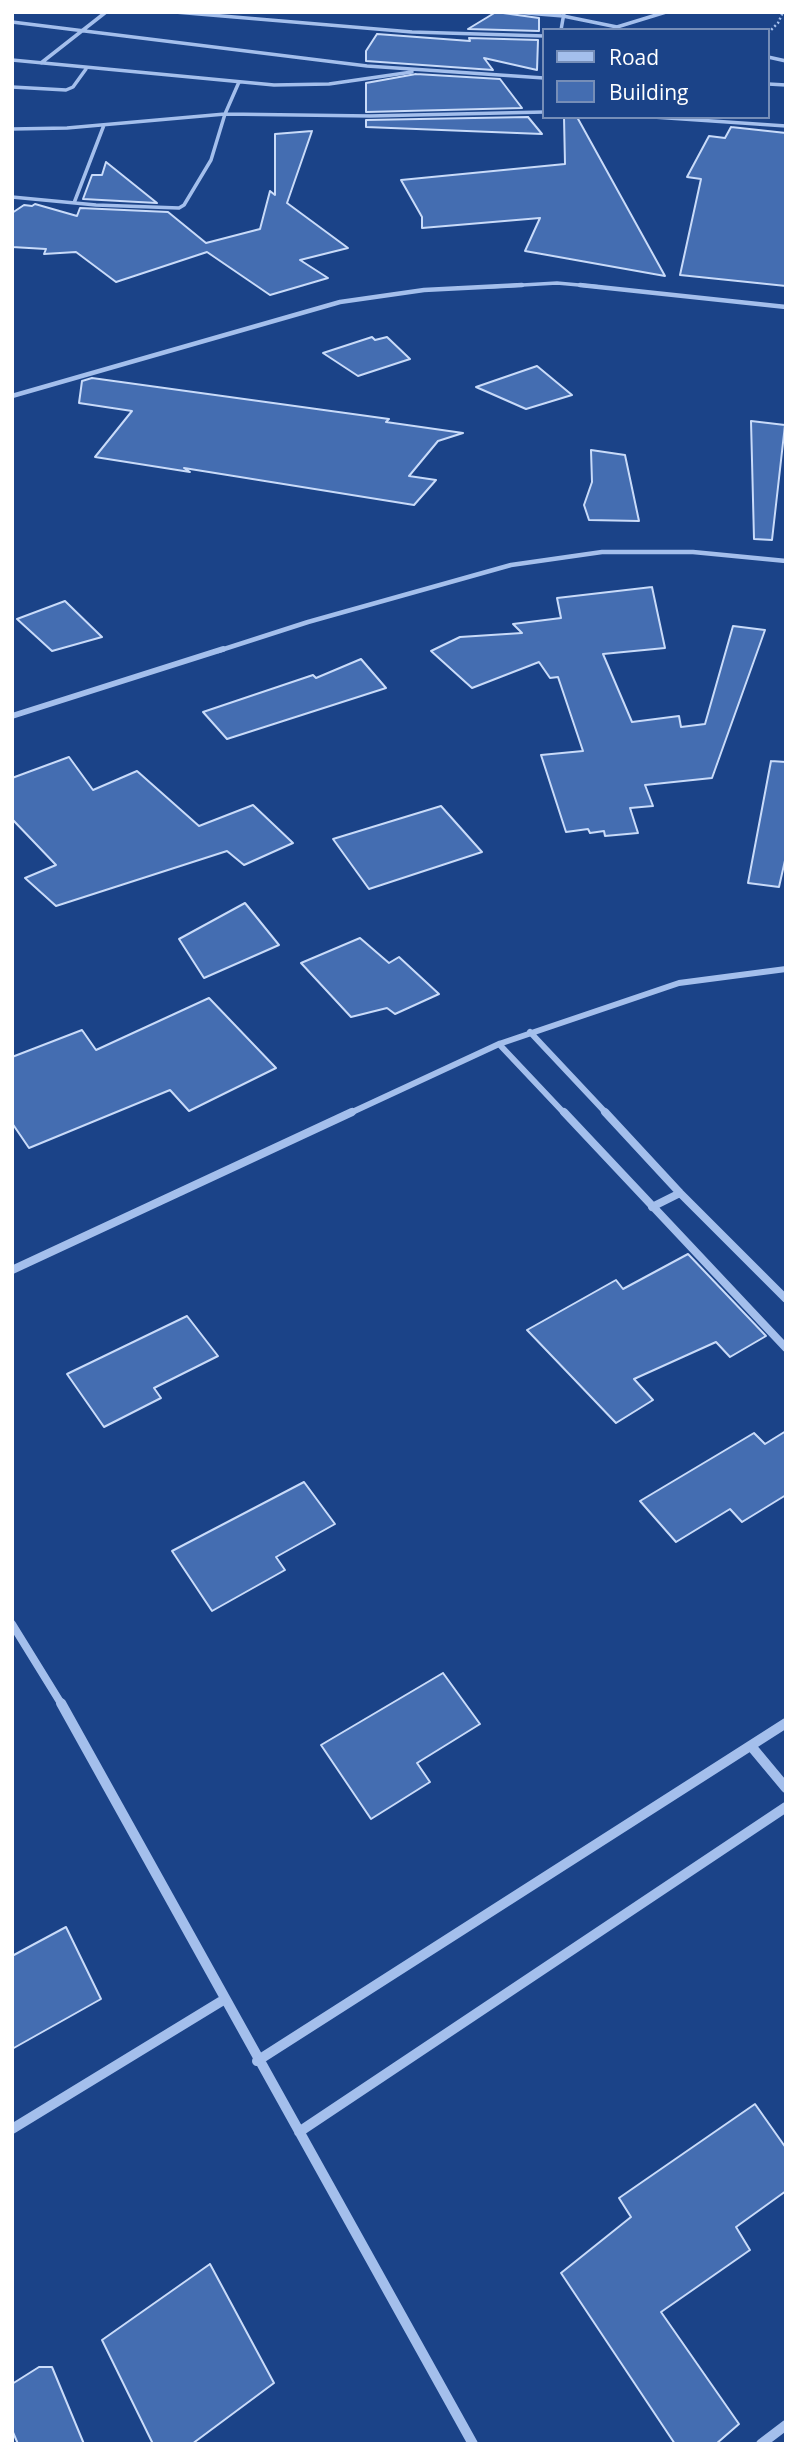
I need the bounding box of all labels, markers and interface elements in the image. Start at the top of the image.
legend [542,28,770,119]
text: Road [609,43,659,71]
text: Building [609,78,688,106]

